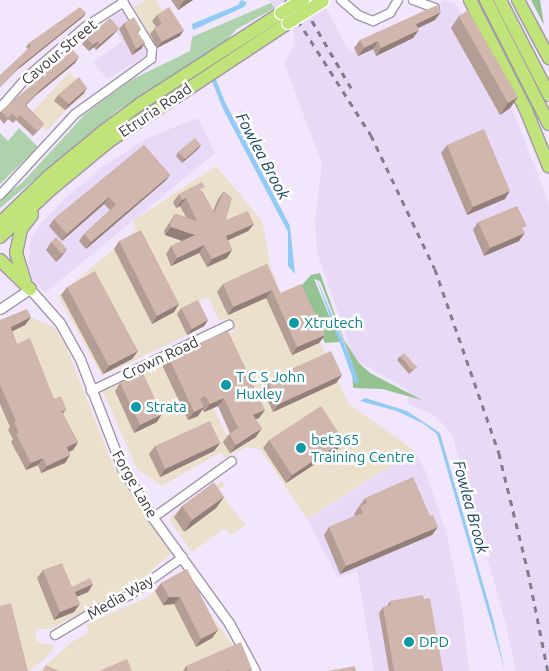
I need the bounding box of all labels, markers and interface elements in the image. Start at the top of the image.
street label: Cavour Street [18,15,100,89]
street label: Etruria Road [115,79,195,141]
water label: Fowlea Brook [232,109,294,203]
place label: Xtrutech [304,314,363,332]
marker: Xtrutech [288,317,300,329]
street label: Crown Road [119,333,201,383]
place label: T C S John Huxley [236,367,305,402]
marker: T C S John Huxley [220,379,232,391]
place label: Strata [146,398,187,416]
marker: Strata [130,401,142,413]
place label: bet365 Training Centre [311,430,415,465]
marker: bet365 Training Centre [295,442,307,454]
street label: Forge Lane [108,447,162,521]
water label: Fowlea Brook [449,458,493,556]
street label: Media Way [84,571,156,623]
place label: DPD [419,633,449,651]
marker: DPD [403,636,415,648]

